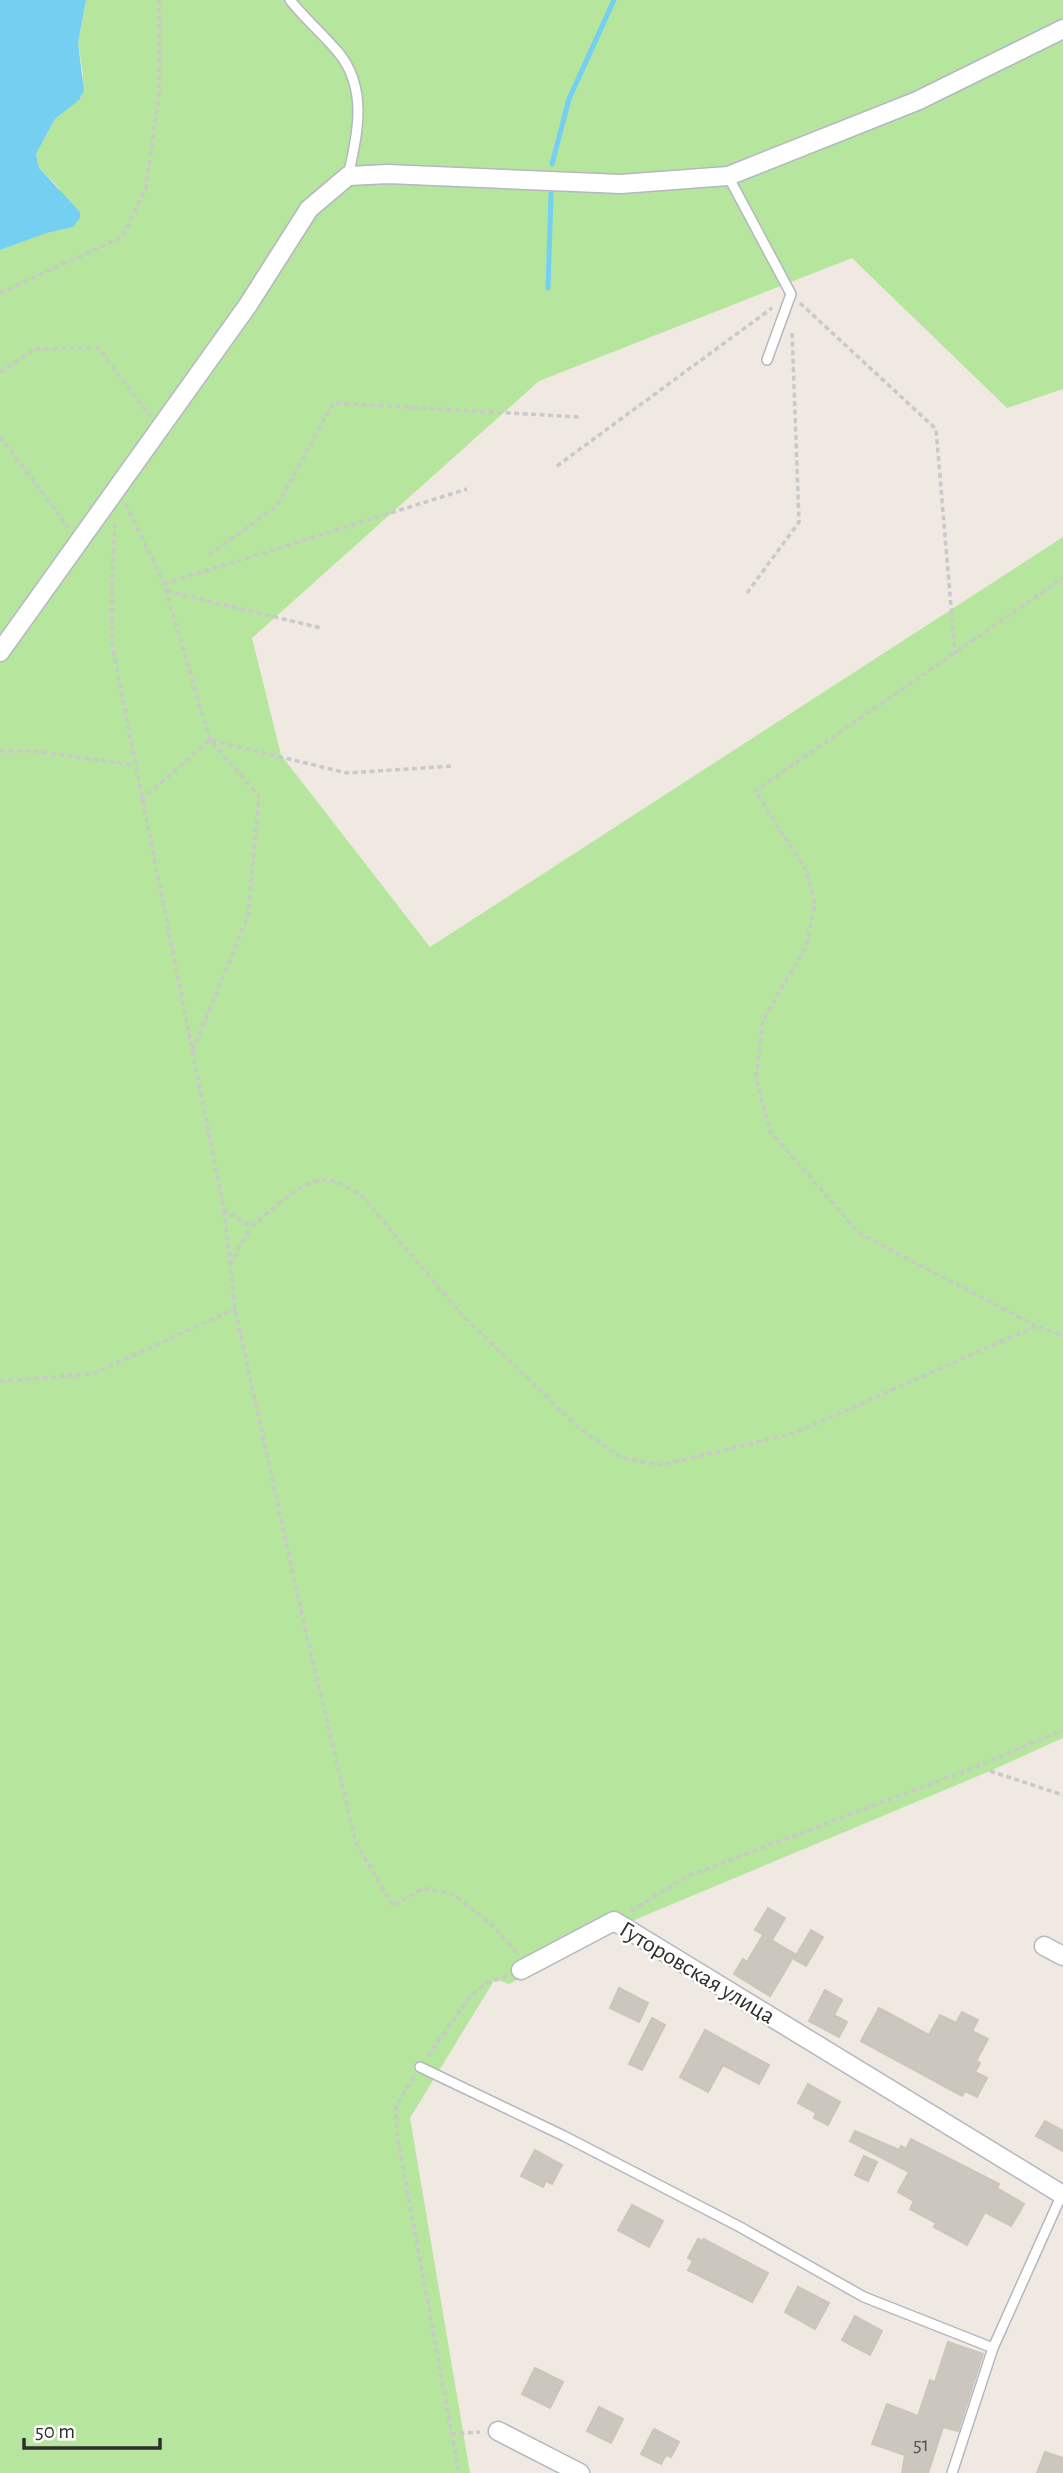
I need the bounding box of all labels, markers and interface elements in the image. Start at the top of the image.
street label: Гуторовская улица [615,1917,779,2029]
scale bar [24,2406,161,2450]
text: 50 m [35,2421,75,2442]
house number: 51 [913,2434,929,2455]

